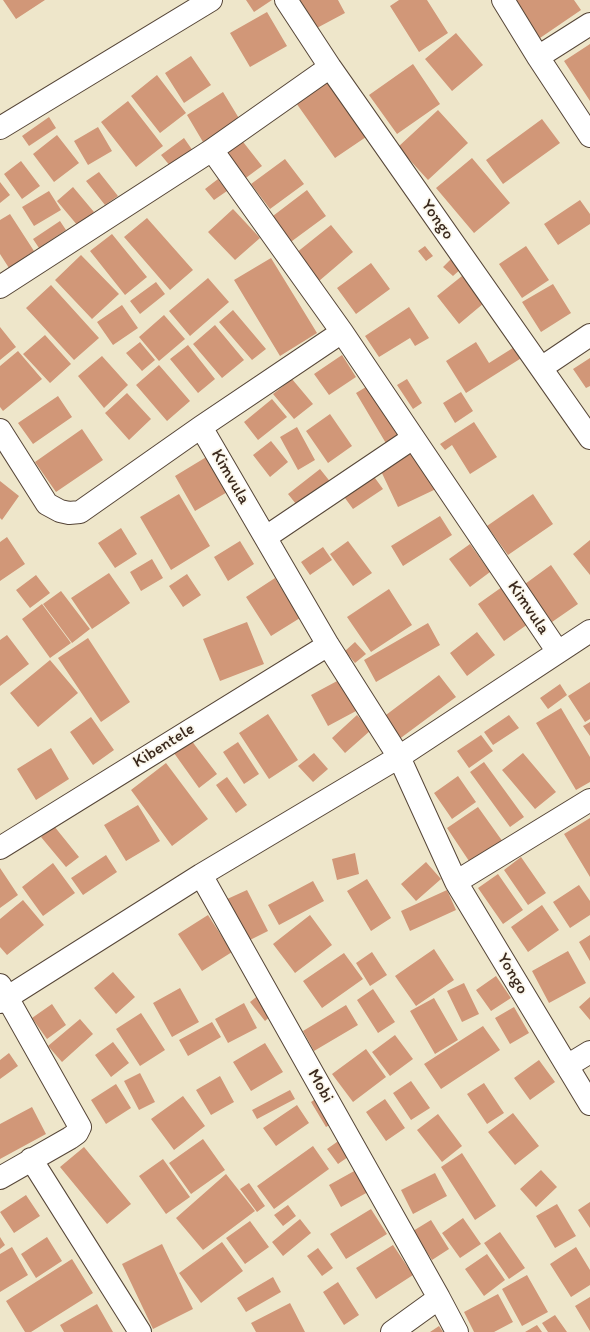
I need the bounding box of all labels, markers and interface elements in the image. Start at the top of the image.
street label: Yongo [416,196,458,244]
street label: Kimvula [206,446,254,508]
street label: Kimvula [503,577,553,639]
street label: Kibentele [129,719,199,773]
street label: Yongo [492,950,532,998]
street label: Mobi [303,1066,337,1106]

